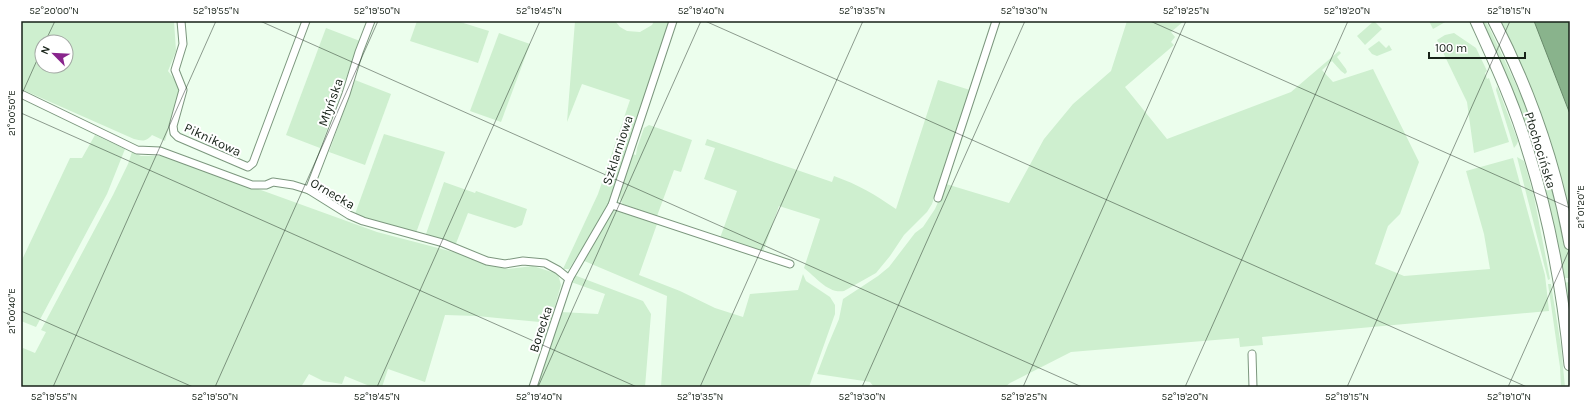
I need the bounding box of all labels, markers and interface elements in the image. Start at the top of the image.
text: 52°20'00"N [29,5,79,17]
text: 52°19'55"N [193,5,239,17]
text: 52°19'50"N [354,5,400,17]
text: 52°19'45"N [516,5,562,17]
text: 52°19'40"N [678,5,724,17]
text: 52°19'35"N [839,5,885,17]
text: 52°19'30"N [1000,5,1048,17]
text: 52°19'25"N [1163,5,1209,17]
text: 52°19'20"N [1324,5,1370,17]
text: 52°19'15"N [1487,5,1531,17]
north arrow [34,34,74,74]
scale bar [1429,34,1525,60]
text: 100 m [1435,41,1467,55]
text: N [38,44,53,56]
street label: Młyńska [315,76,346,128]
text: 21°00'50"E [6,90,18,136]
street label: Płochocińska [1522,110,1559,190]
street label: Szklarniowa [599,113,636,187]
street label: Piknikowa [182,120,244,159]
street label: Ornecka [308,175,358,212]
text: 21°01'20"E [1575,185,1587,229]
text: 21°00'40"E [6,288,18,334]
street label: Borecka [526,304,555,354]
text: 52°19'55"N [31,391,77,403]
text: 52°19'50"N [192,391,238,403]
text: 52°19'45"N [354,391,400,403]
text: 52°19'40"N [516,391,562,403]
text: 52°19'35"N [677,391,723,403]
text: 52°19'30"N [838,391,886,403]
text: 52°19'25"N [1001,391,1047,403]
text: 52°19'20"N [1162,391,1208,403]
text: 52°19'15"N [1325,391,1369,403]
text: 52°19'10"N [1487,391,1531,403]

